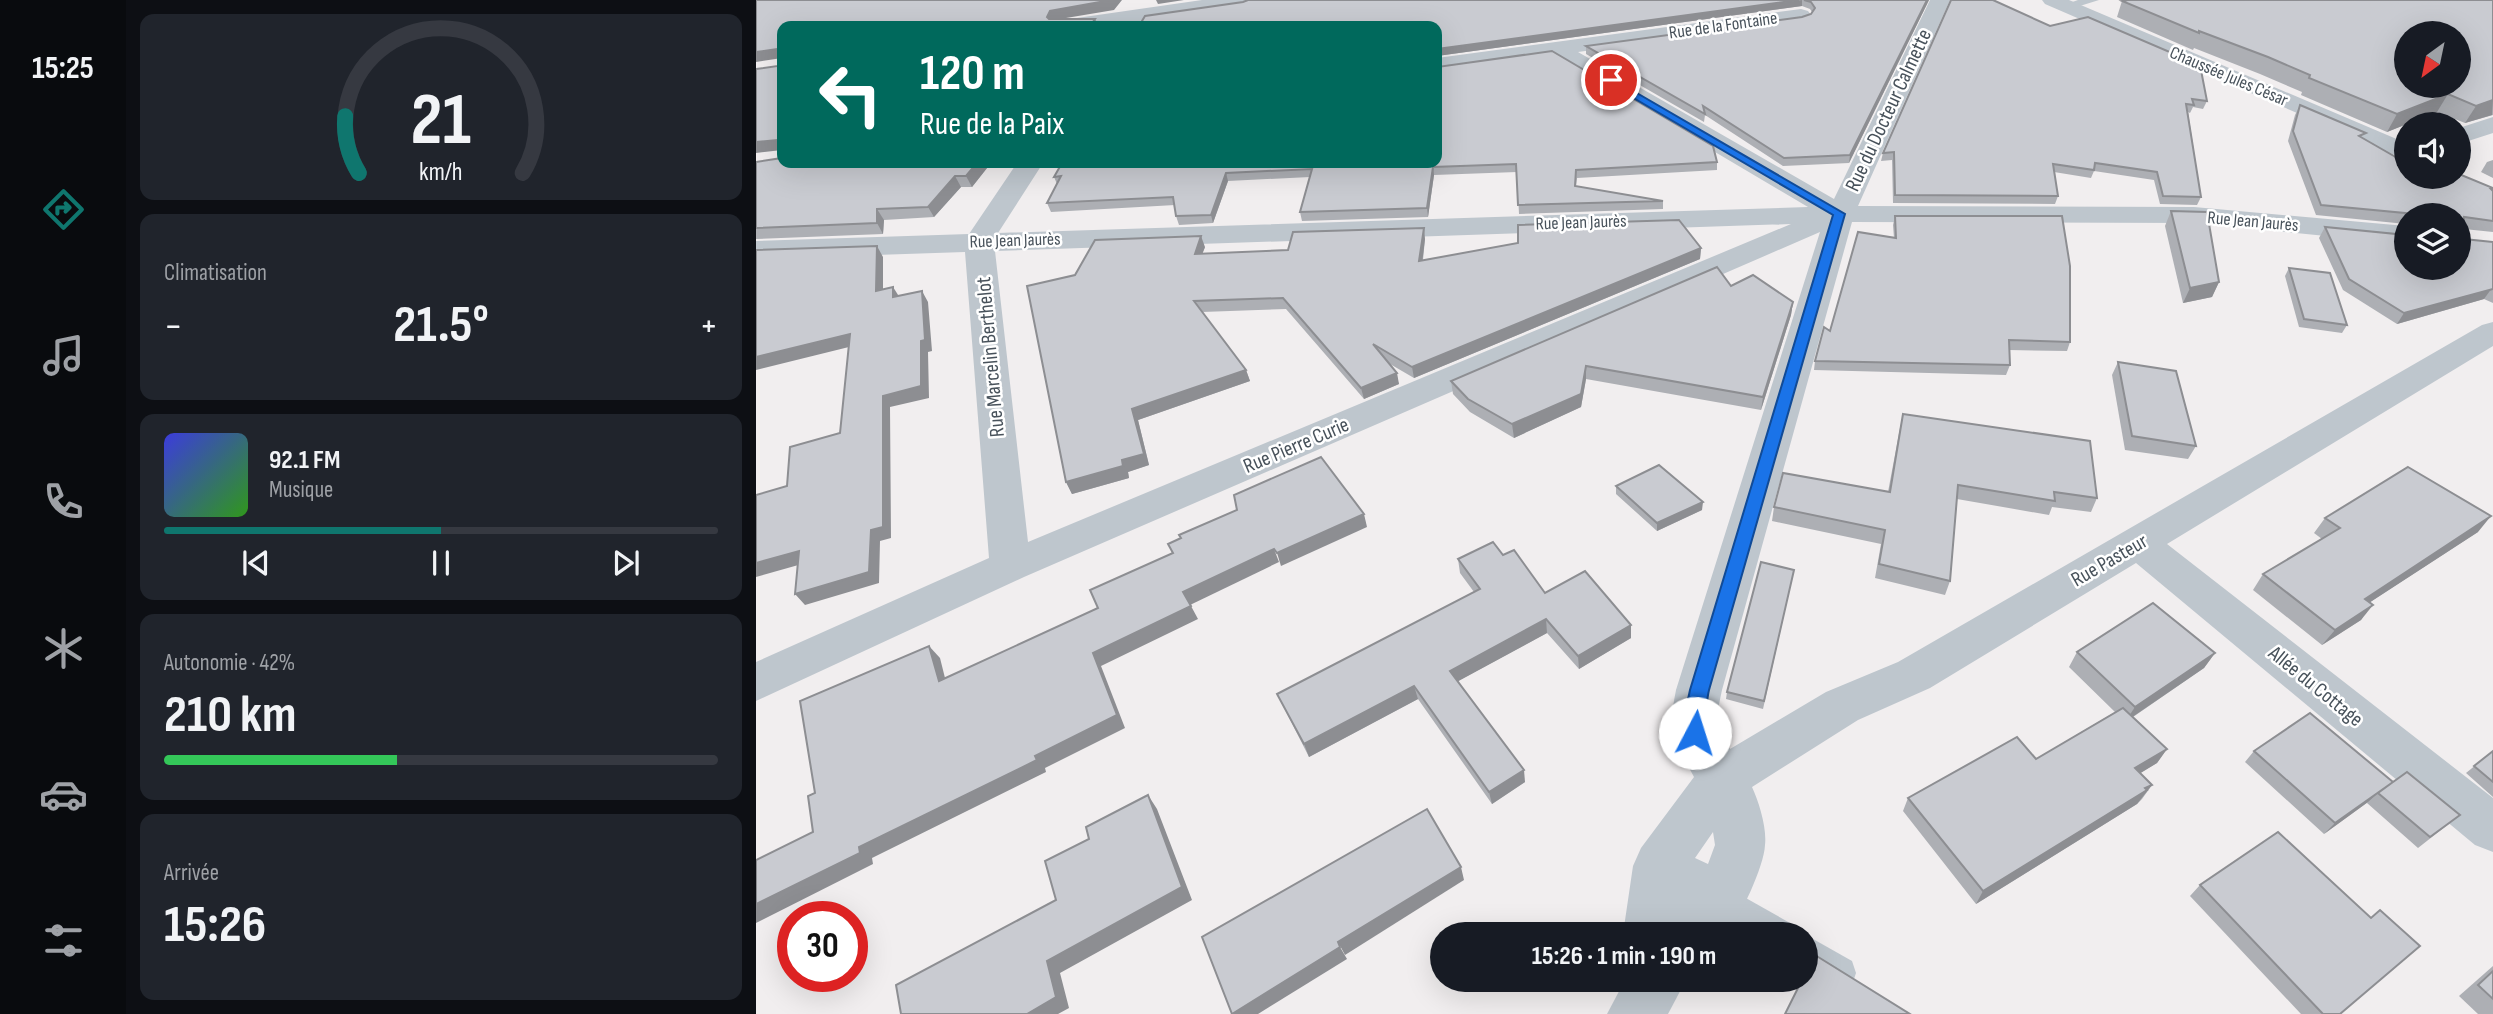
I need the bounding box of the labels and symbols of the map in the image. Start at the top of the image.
street label: Rue de la Fontaine [1668,8,1779,43]
north arrow [2394,21,2471,98]
street label: Rue du Docteur Calmette [1840,25,1937,195]
street label: Chaussée Jules César [2167,42,2291,111]
pin [1581,50,1641,110]
street label: Rue Jean Jaurès [2207,207,2299,236]
street label: Rue Jean Jaurès [1535,210,1627,235]
street label: Rue Jean Jaurès [969,228,1061,253]
street label: Rue Marcelin Berthelot [971,276,1010,438]
street label: Rue Pierre Curie [1240,412,1353,479]
street label: Rue Pasteur [2067,529,2152,592]
street label: Allée du Cottage [2263,640,2368,732]
position arrow [1658,696,1732,770]
speed limit sign: 30 [777,901,868,992]

